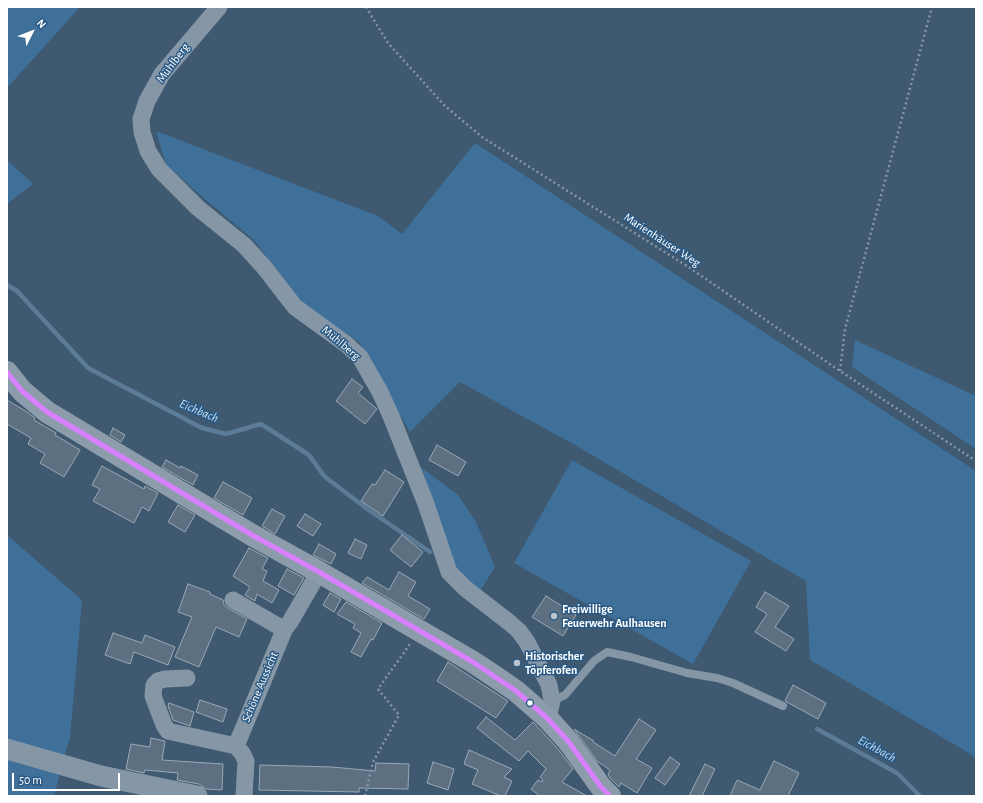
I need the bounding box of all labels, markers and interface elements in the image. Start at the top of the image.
north arrow [12,12,52,52]
text: N [35,17,48,30]
street label: Mühlberg [153,40,193,86]
street label: Marienhäuser Weg [621,210,703,270]
street label: Mühlberg [319,323,363,363]
water label: Eichbach [177,396,221,426]
place label: Freiwillige Feuerwehr Aulhausen [562,602,667,630]
marker: Freiwillige Feuerwehr Aulhausen [549,611,559,621]
place label: Historischer Töpferofen [525,649,584,677]
street label: Schöne Aussicht [239,650,281,724]
marker: Historischer Töpferofen [512,658,522,668]
unlabelled marker [525,698,535,708]
water label: Eichbach [855,732,899,766]
scale bar [14,765,122,791]
text: 50 m [19,774,42,786]

